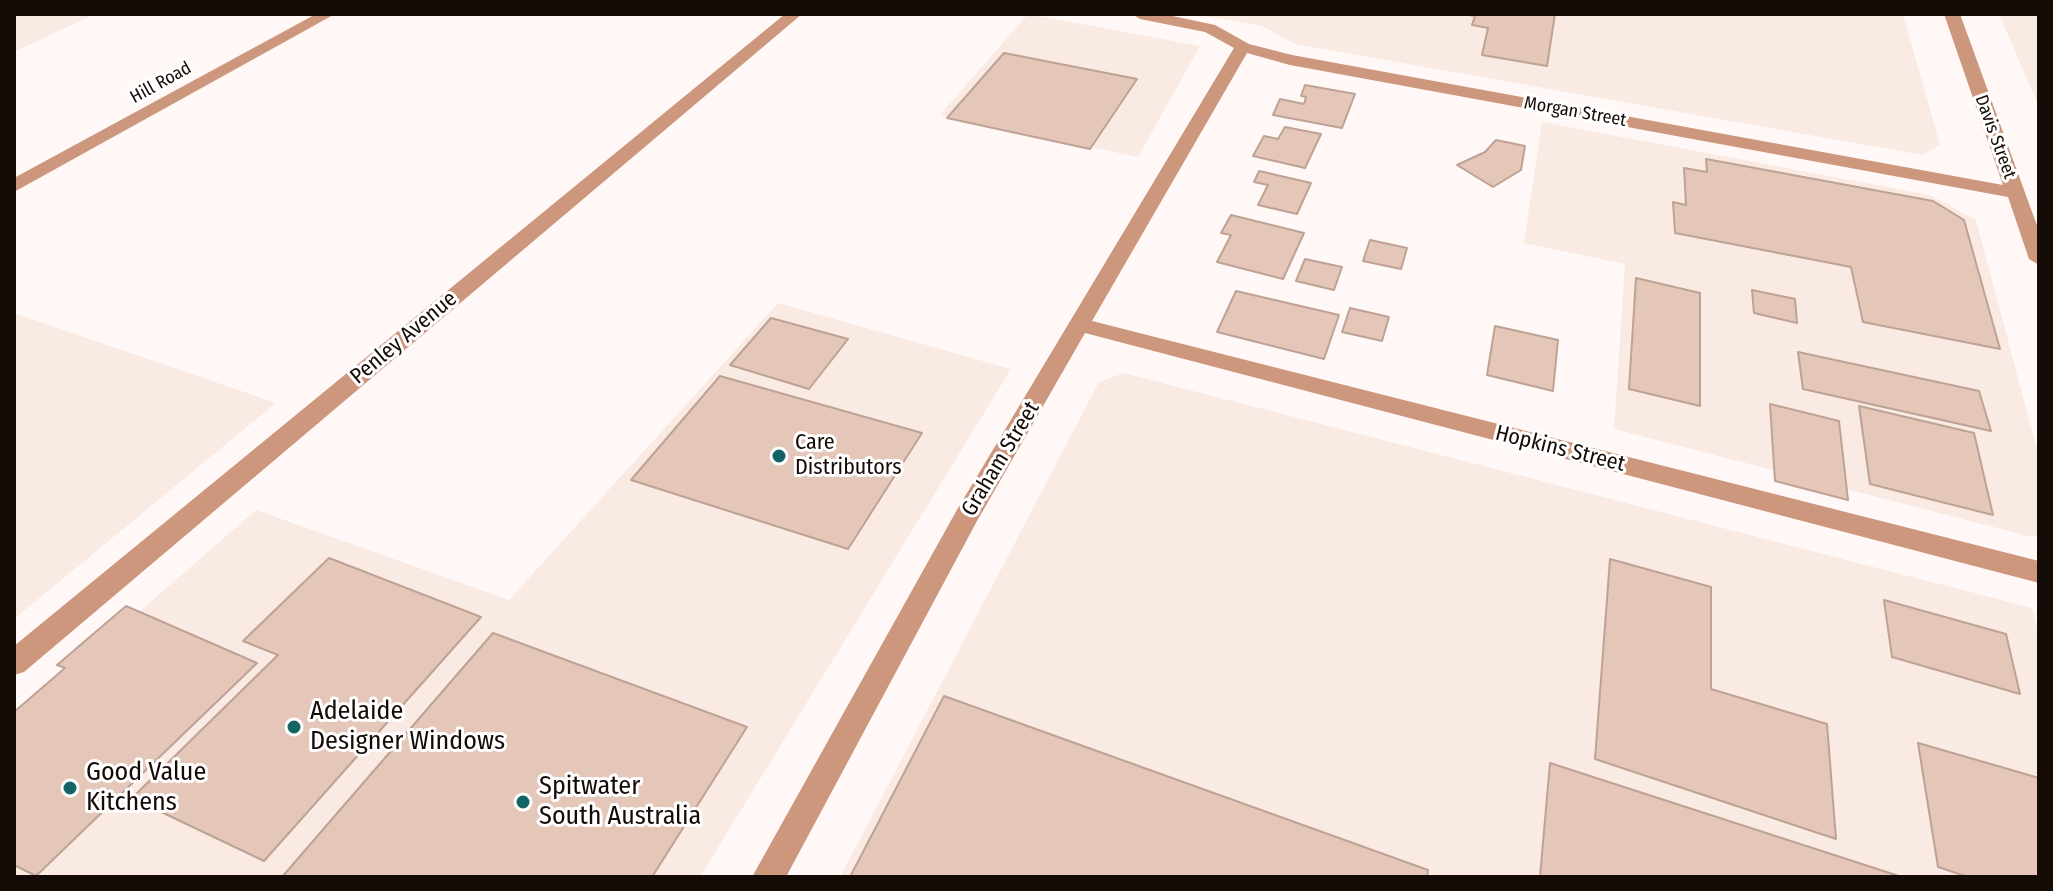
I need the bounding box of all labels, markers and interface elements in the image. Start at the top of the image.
street label: Hill Road [127,57,195,109]
street label: Morgan Street [1522,92,1628,132]
street label: Davis Street [1970,92,2020,182]
street label: Penley Avenue [345,286,463,390]
street label: Graham Street [956,397,1046,521]
street label: Hopkins Street [1492,420,1628,478]
place label: Care Distributors [795,430,902,482]
marker: Care Distributors [770,447,788,465]
place label: Adelaide Designer Windows [310,696,505,758]
marker: Adelaide Designer Windows [285,718,303,736]
place label: Good Value Kitchens [86,757,206,818]
place label: Spitwater South Australia [539,771,701,832]
marker: Good Value Kitchens [61,779,79,797]
marker: Spitwater South Australia [514,793,532,811]

